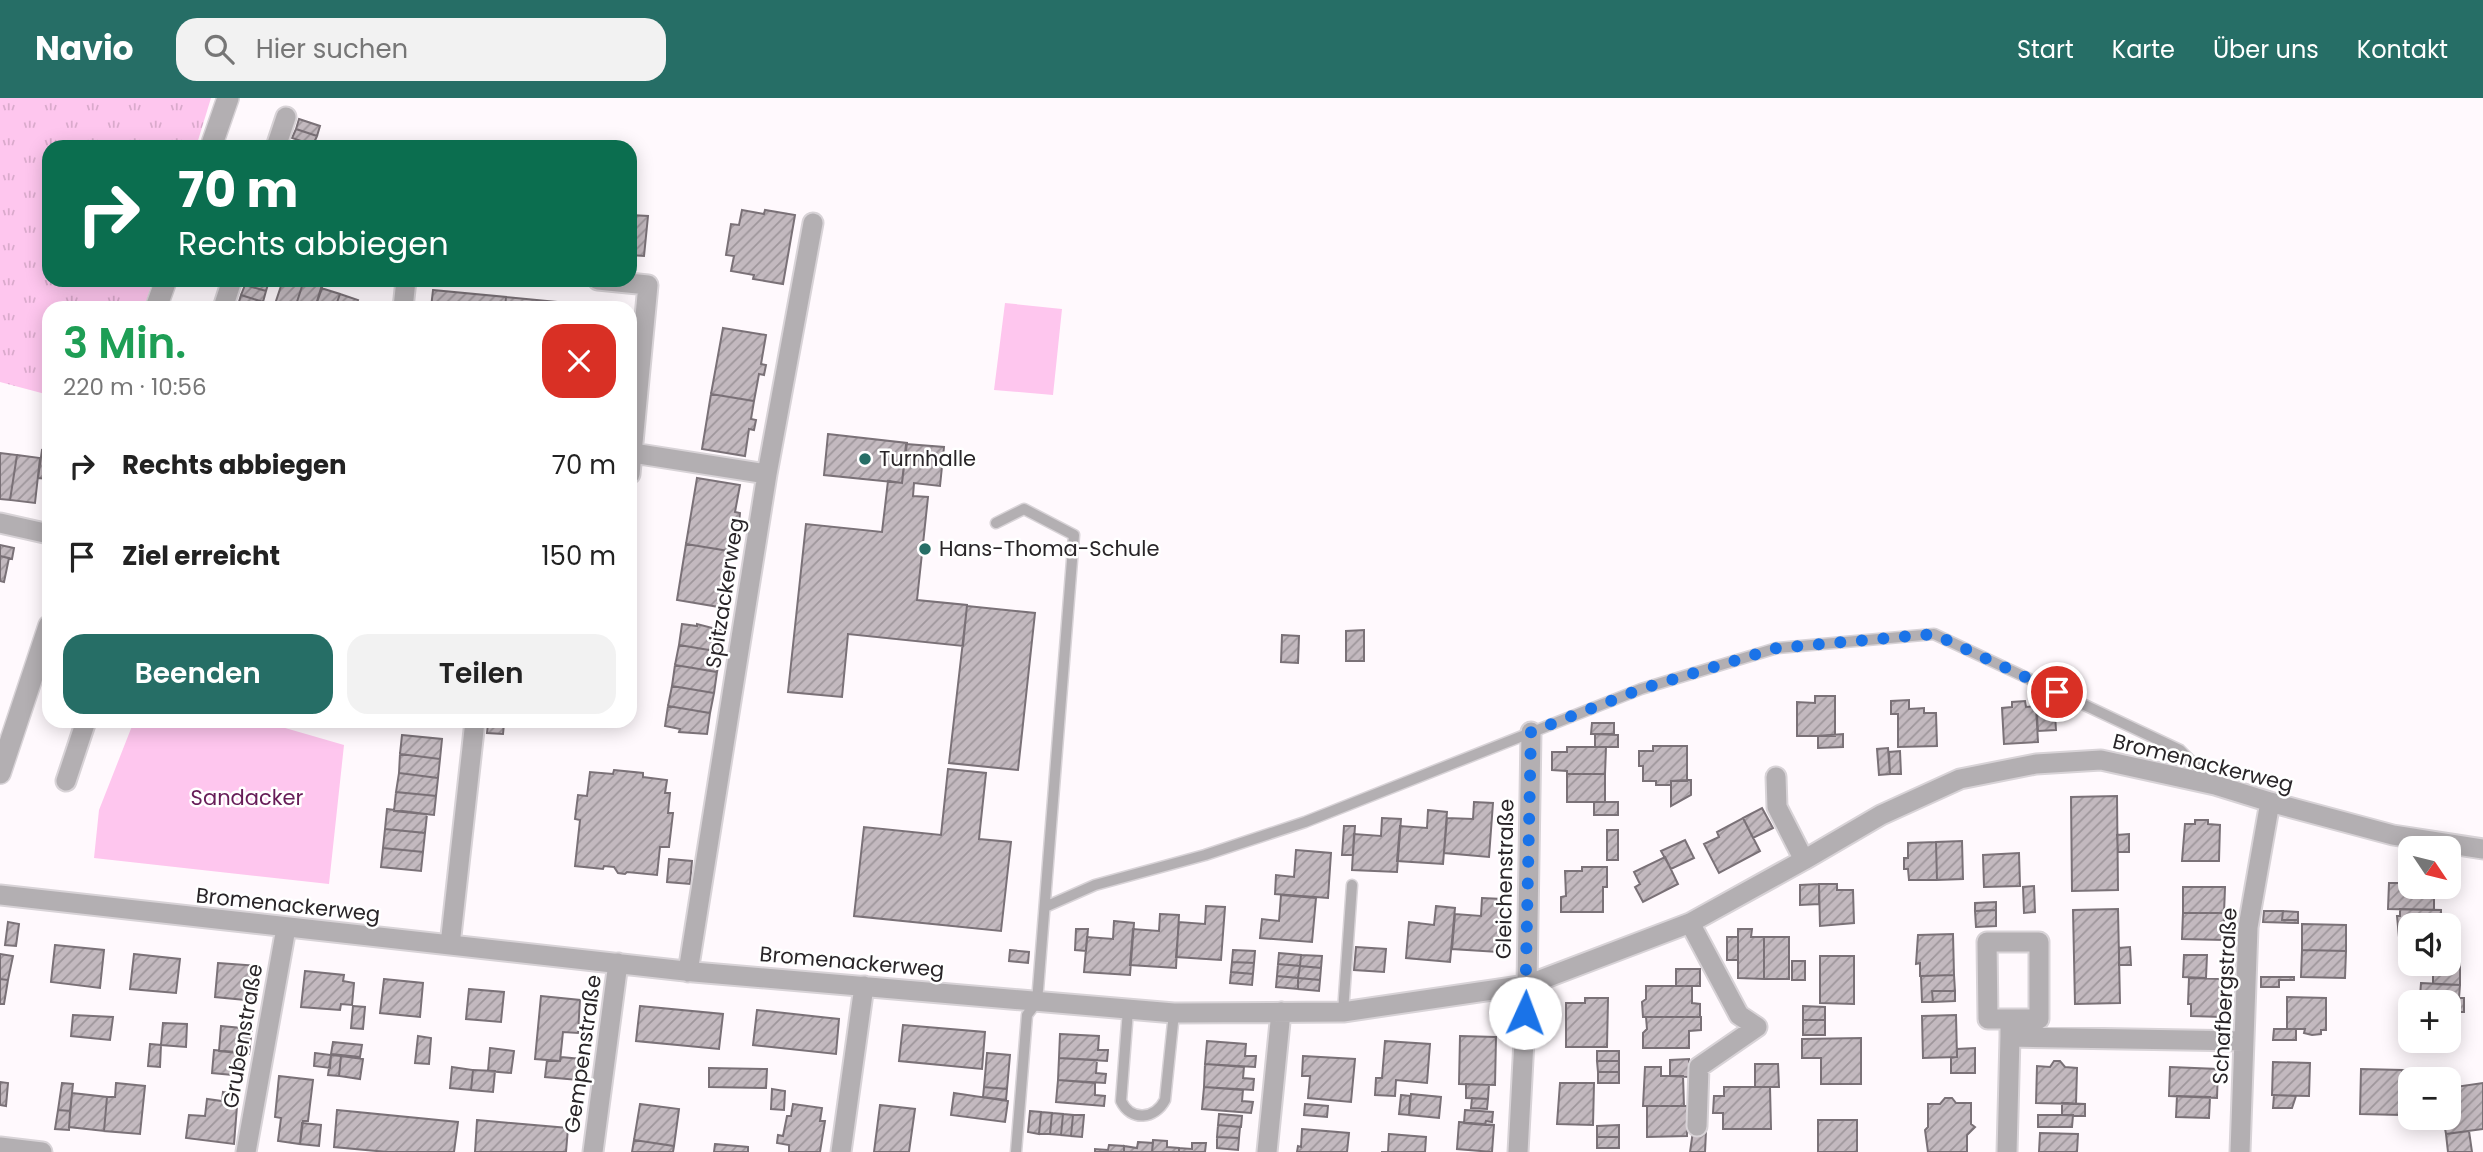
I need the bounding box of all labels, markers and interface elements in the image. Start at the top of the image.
search box [176,18,666,81]
text: Navio [35,25,134,72]
icon: search [200,30,238,68]
text: Hier suchen [256,31,408,67]
text: Start [2017,33,2074,66]
text: Karte [2112,33,2175,66]
text: Über uns [2213,33,2319,66]
text: Kontakt [2357,33,2448,66]
text: 70 m [178,156,298,224]
icon: right [63,168,154,259]
text: Rechts abbiegen [178,221,449,266]
text: 3 Min. [63,314,186,373]
button: close [542,324,616,398]
text: 220 m · 10:56 [63,371,207,403]
place label: Turnhalle [879,444,976,473]
icon: right [63,447,101,485]
text: Rechts abbiegen [122,447,347,483]
text: 70 m [552,447,616,483]
marker: Turnhalle [857,451,873,467]
street label: Spitzackerweg [698,516,751,670]
place label: Hans-Thoma-Schule [939,534,1159,563]
icon: arrive [63,538,101,576]
text: Ziel erreicht [122,538,280,574]
text: 150 m [541,538,616,574]
marker: Hans-Thoma-Schule [917,541,933,557]
button: Beenden [63,634,333,714]
button: Teilen [347,634,616,714]
pin [2027,662,2087,722]
icon: arrive [2038,673,2076,711]
street label: Bromenackerweg [2110,726,2297,799]
park label: Sandacker [191,783,304,812]
street label: Gleichenstraße [1489,799,1520,959]
north arrow [2398,836,2460,900]
map controls [2398,836,2461,1130]
street label: Bromenackerweg [194,880,382,929]
street label: Schafbergstraße [2205,907,2244,1085]
button: sound [2398,913,2461,976]
street label: Bromenackerweg [758,939,946,984]
street label: Grubenstraße [216,961,269,1110]
street label: Gempenstraße [557,973,608,1135]
position arrow [1488,976,1562,1050]
button: + [2398,990,2461,1053]
button: − [2398,1067,2461,1130]

